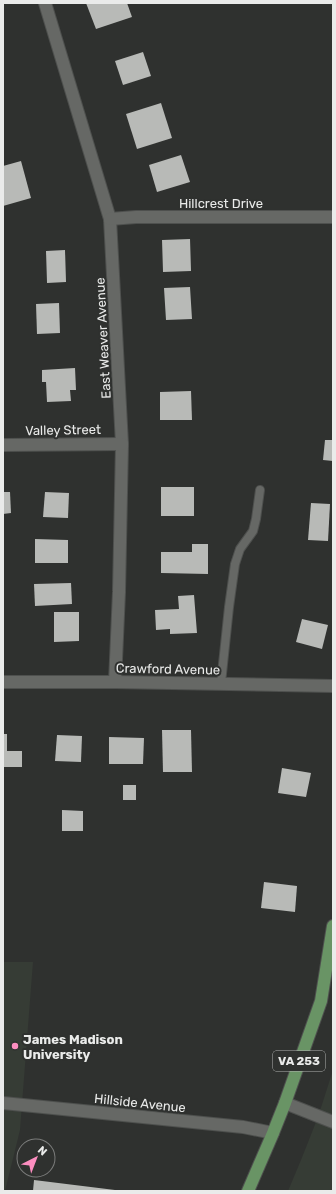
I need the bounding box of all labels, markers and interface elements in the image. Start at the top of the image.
street label: Hillcrest Drive [179,196,263,211]
street label: East Weaver Avenue [92,277,114,399]
street label: Valley Street [25,422,101,438]
street label: Crawford Avenue [116,661,220,677]
place label: James Madison University [23,1032,123,1062]
marker: James Madison University [10,1041,20,1051]
road number: VA 253 [273,1051,325,1071]
street label: Hillside Avenue [94,1091,186,1115]
north arrow [16,1138,56,1178]
text: N [35,1143,50,1158]

